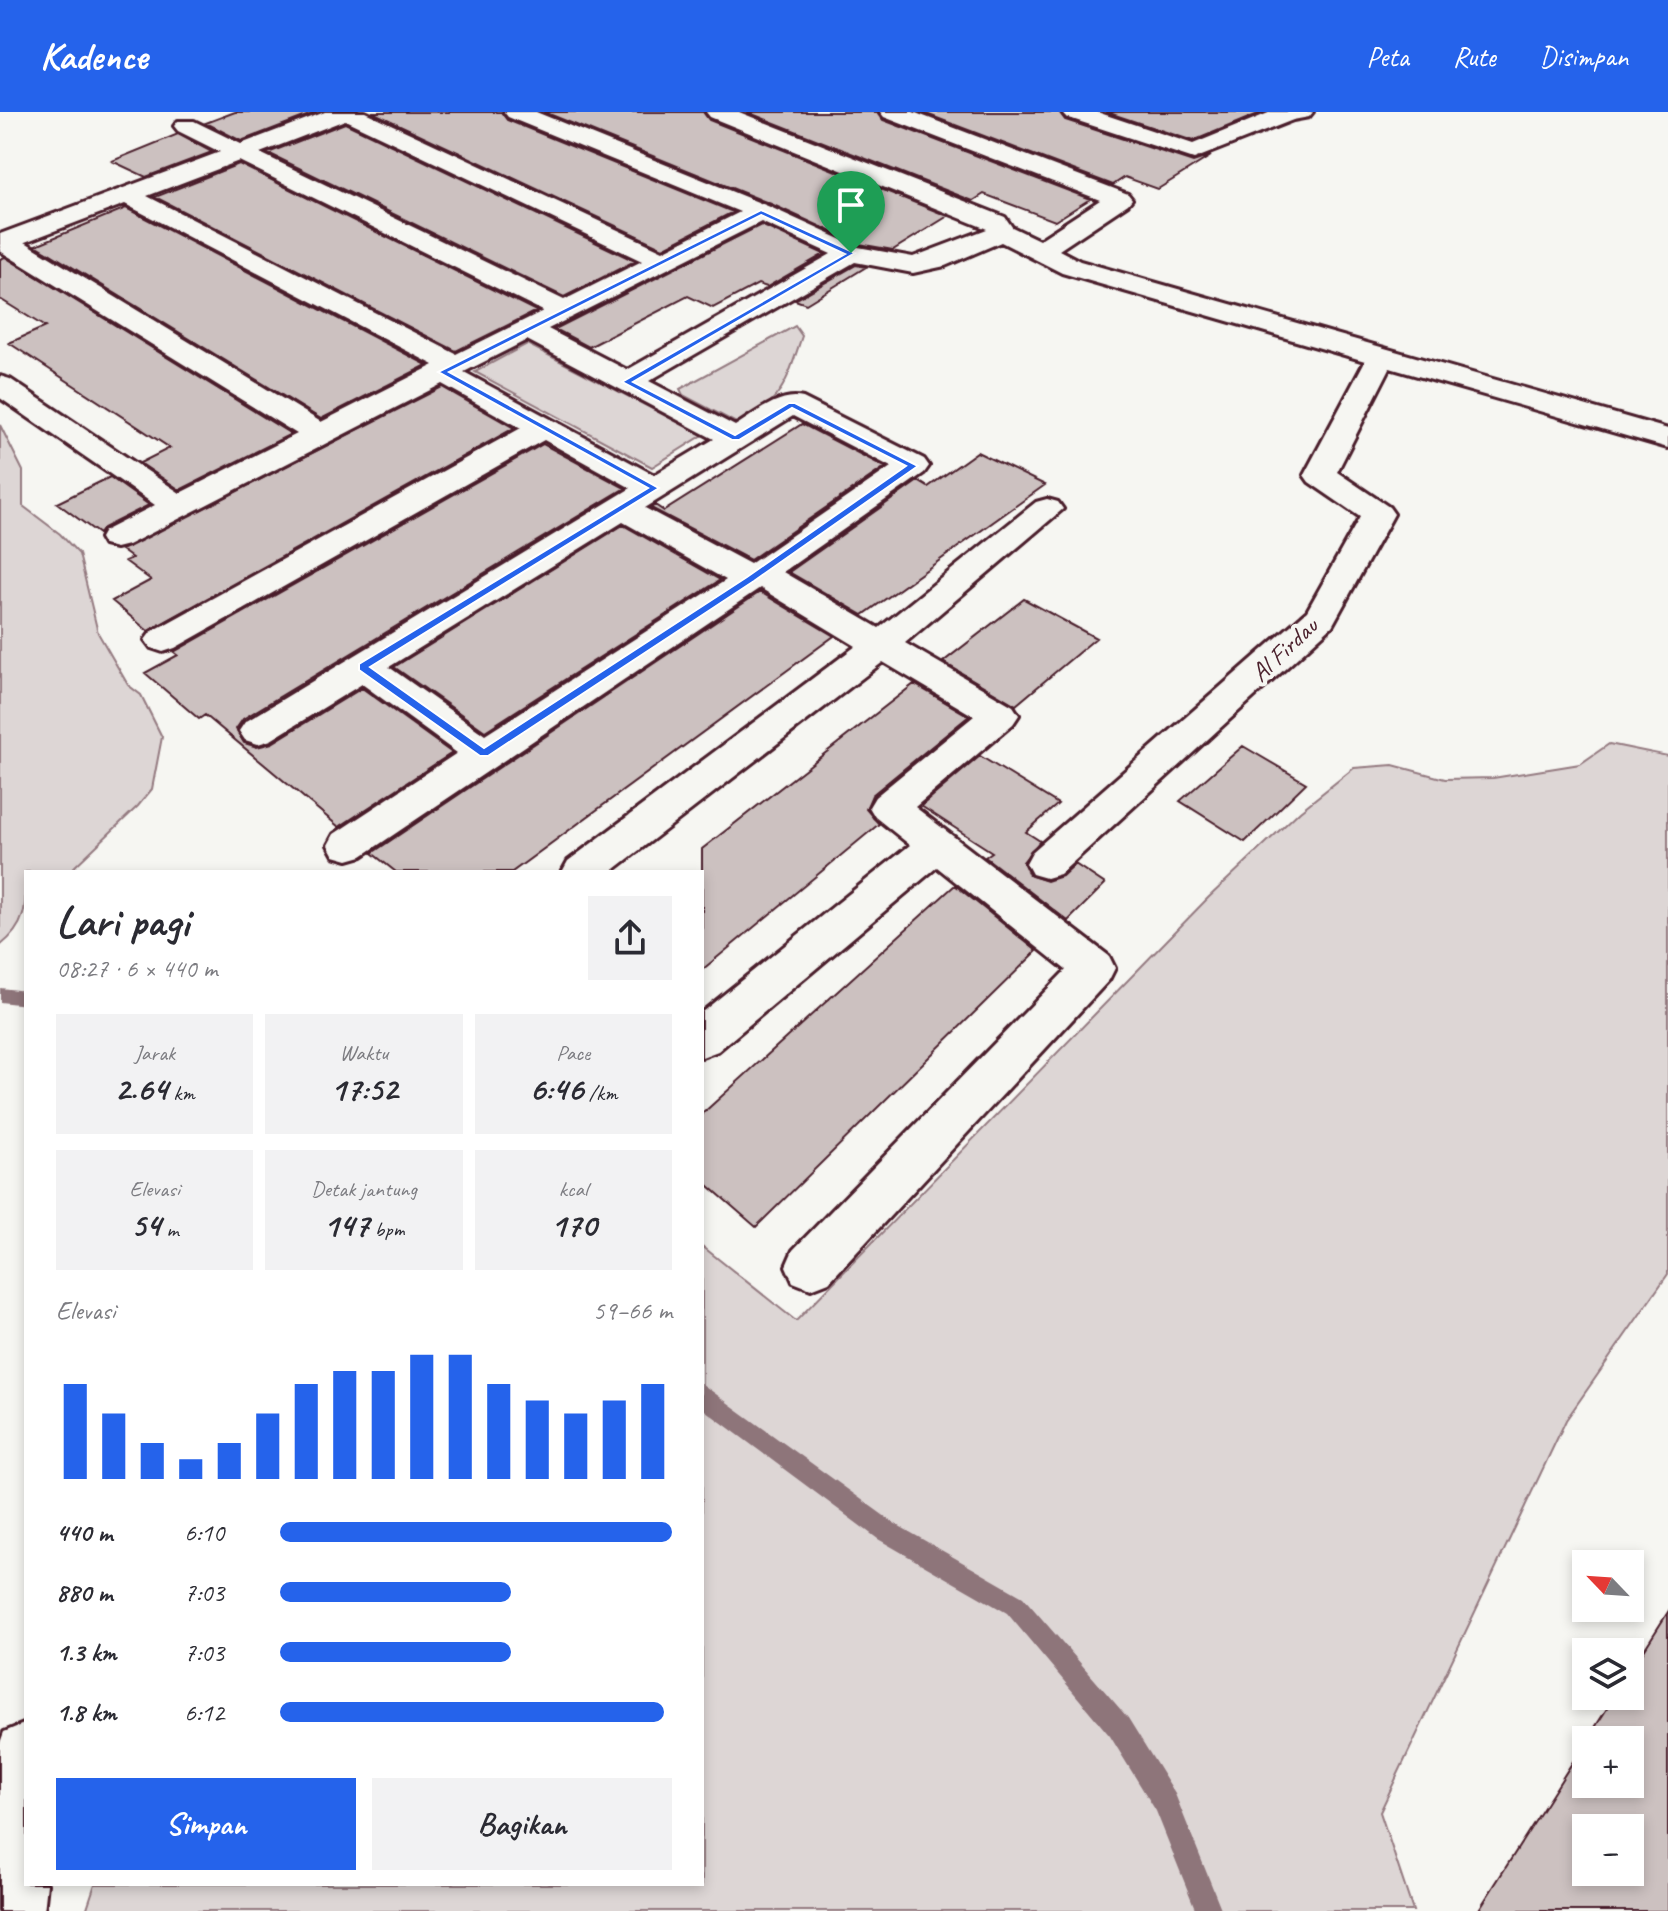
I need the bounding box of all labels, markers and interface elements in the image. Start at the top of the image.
text: Kadence [40,33,147,80]
text: Peta [1367,39,1409,74]
text: Rute [1453,39,1496,74]
text: Disimpan [1540,39,1628,74]
pin [817,171,885,253]
icon: arrive [829,183,873,227]
street label: Al Firdau [1244,609,1326,689]
text: Lari pagi [56,894,189,949]
button: share [588,896,672,980]
text: 08:27 · 6 × 440 m [56,952,217,985]
text: Jarak [134,1039,175,1067]
text: Waktu [340,1039,388,1067]
text: Pace [556,1039,590,1067]
text: 2.64 [115,1067,168,1110]
text: 17:52 [330,1067,398,1110]
text: 6:46 [529,1067,583,1110]
text: km [168,1079,195,1107]
text: /km [583,1079,617,1107]
text: Elevasi [130,1175,180,1203]
text: Detak jantung [311,1175,417,1203]
text: kcal [559,1175,588,1203]
text: 54 [131,1203,161,1246]
text: 147 [323,1203,369,1246]
text: 170 [550,1203,596,1246]
text: m [161,1215,179,1243]
text: bpm [369,1215,405,1243]
text: Elevasi [56,1294,115,1327]
text: 59–66 m [593,1294,672,1327]
text: 440 m [56,1516,112,1549]
text: 6:10 [184,1516,224,1549]
north arrow [1572,1550,1644,1622]
map controls [1572,1550,1644,1886]
text: 880 m [56,1576,112,1609]
text: 7:03 [184,1576,224,1609]
text: 1.3 km [56,1636,116,1669]
text: 7:03 [184,1636,224,1669]
button: layers [1572,1638,1644,1710]
text: 1.8 km [56,1696,116,1729]
text: 6:12 [184,1696,224,1729]
button: + [1572,1726,1644,1798]
button: Simpan [56,1778,356,1870]
button: Bagikan [372,1778,672,1870]
button: − [1572,1814,1644,1886]

